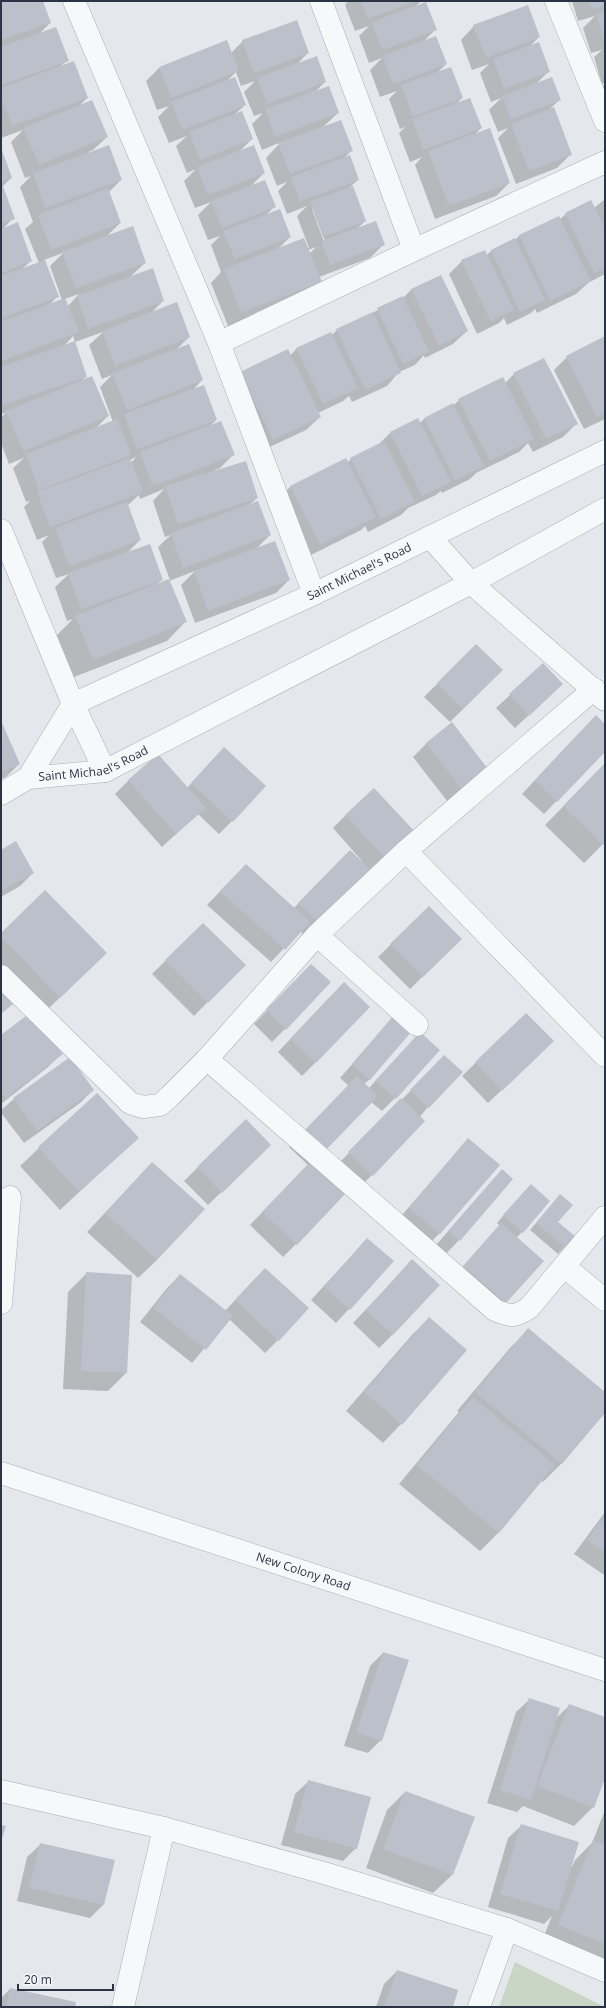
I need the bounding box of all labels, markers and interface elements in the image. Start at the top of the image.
street label: Saint Michael's Road [304,538,414,604]
street label: Saint Michael's Road [37,741,151,785]
street label: New Colony Road [254,1548,353,1594]
scale bar [18,1966,113,1992]
text: 20 m [24,1971,52,1988]

